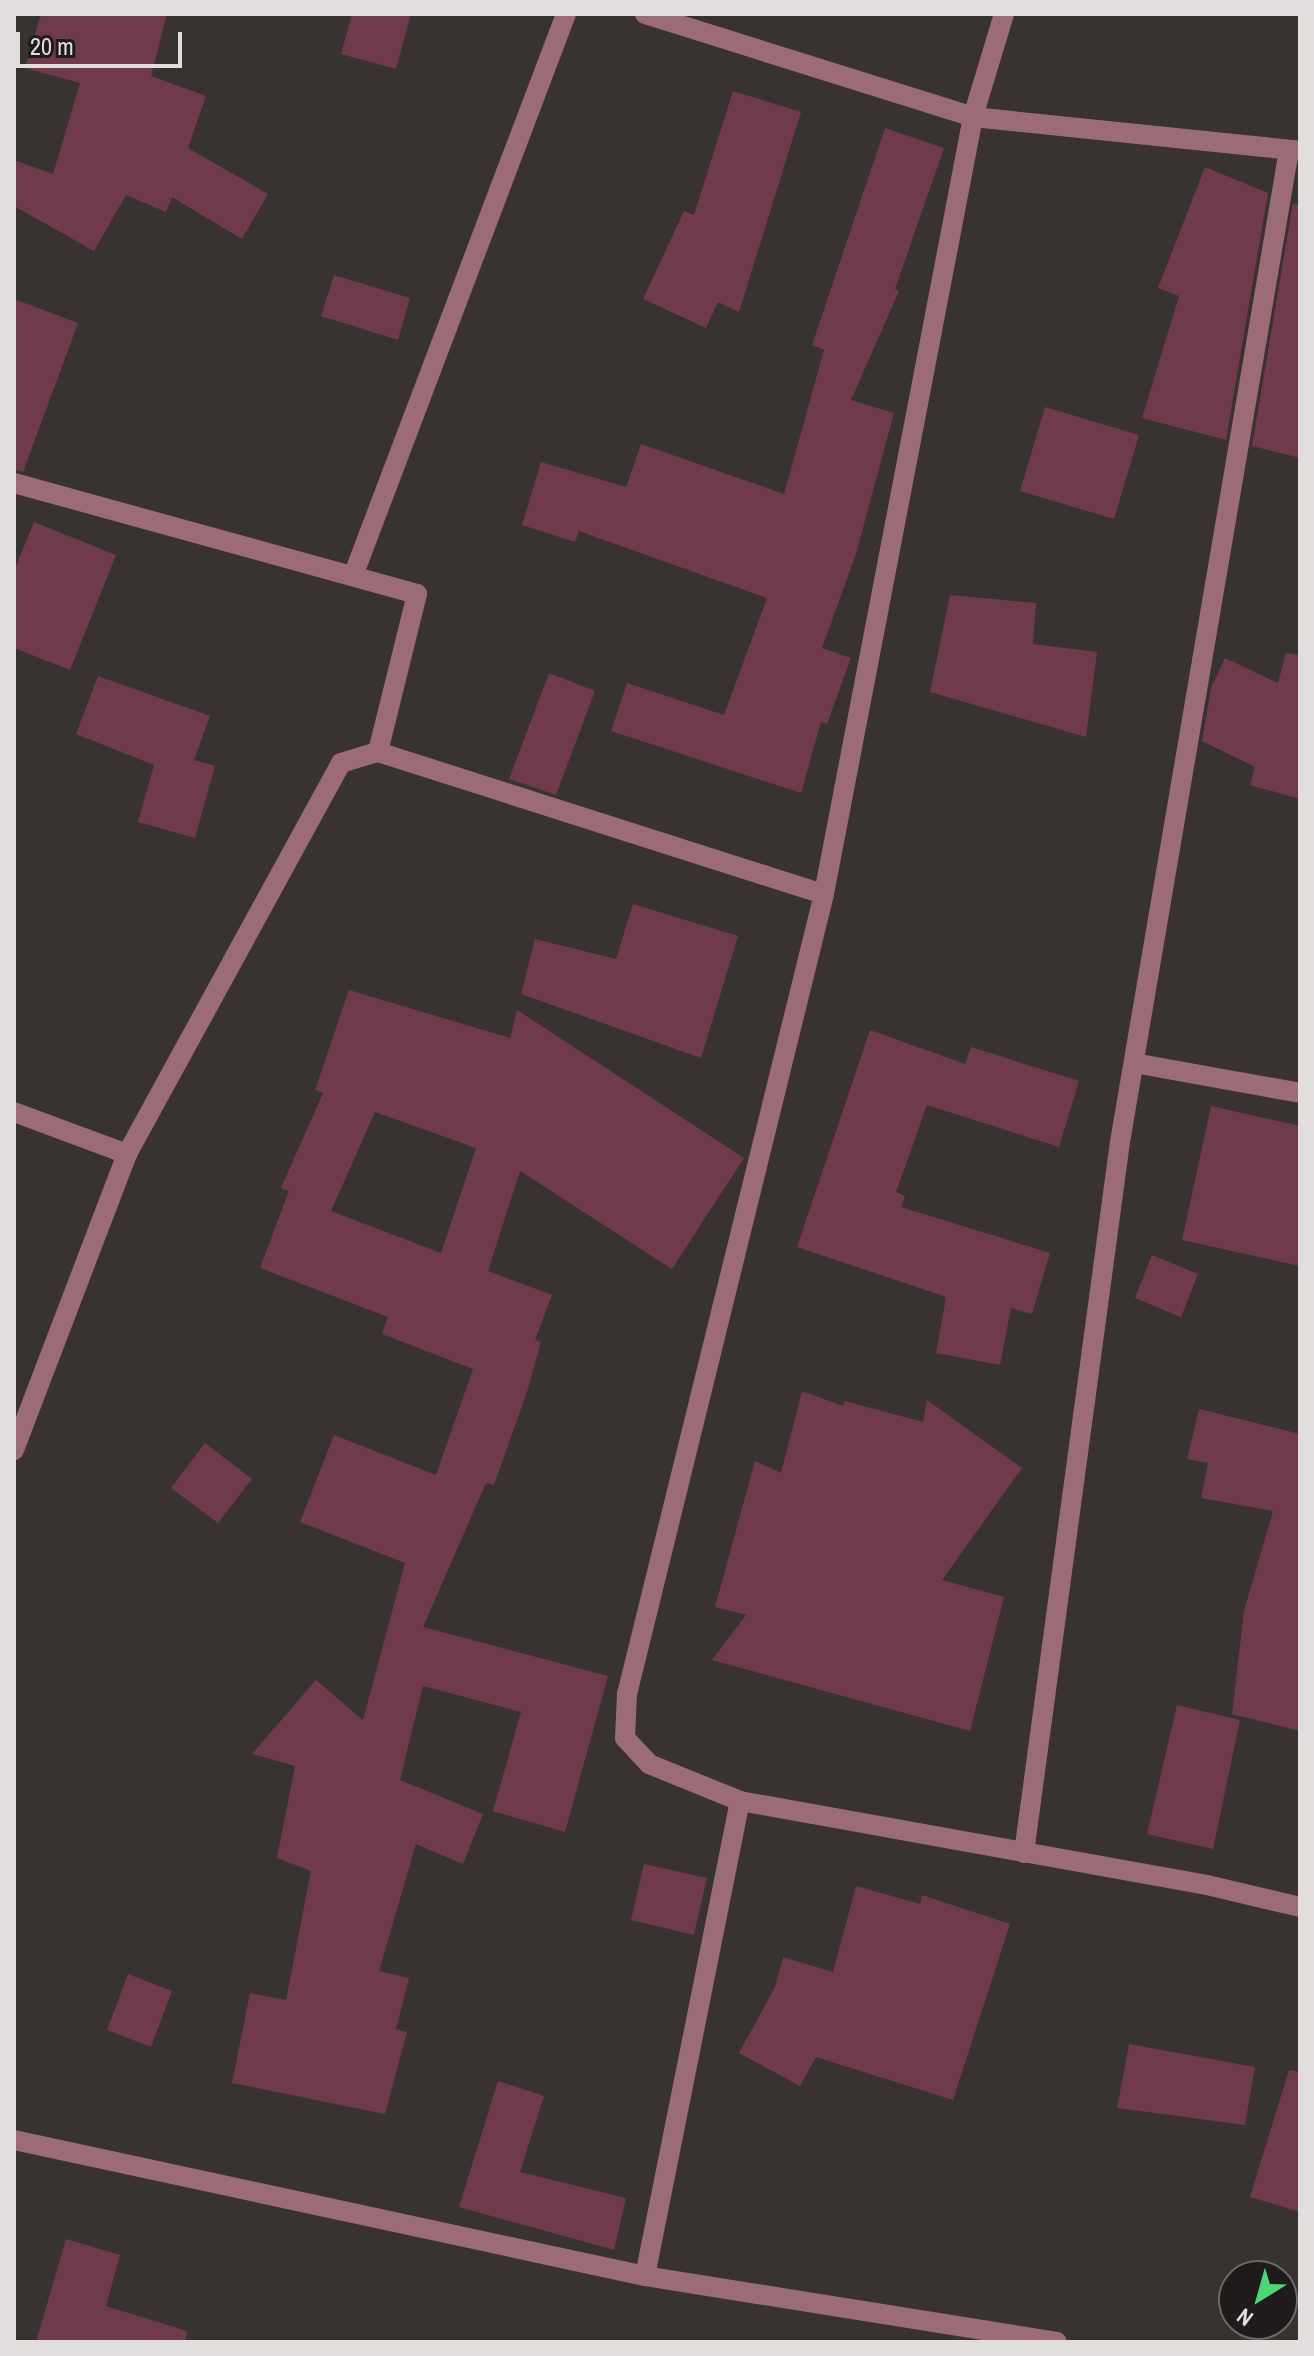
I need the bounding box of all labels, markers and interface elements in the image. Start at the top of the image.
scale bar [20,16,186,66]
text: 20 m [30,30,74,62]
north arrow [1218,2260,1298,2340]
text: N [1231,2302,1259,2333]

